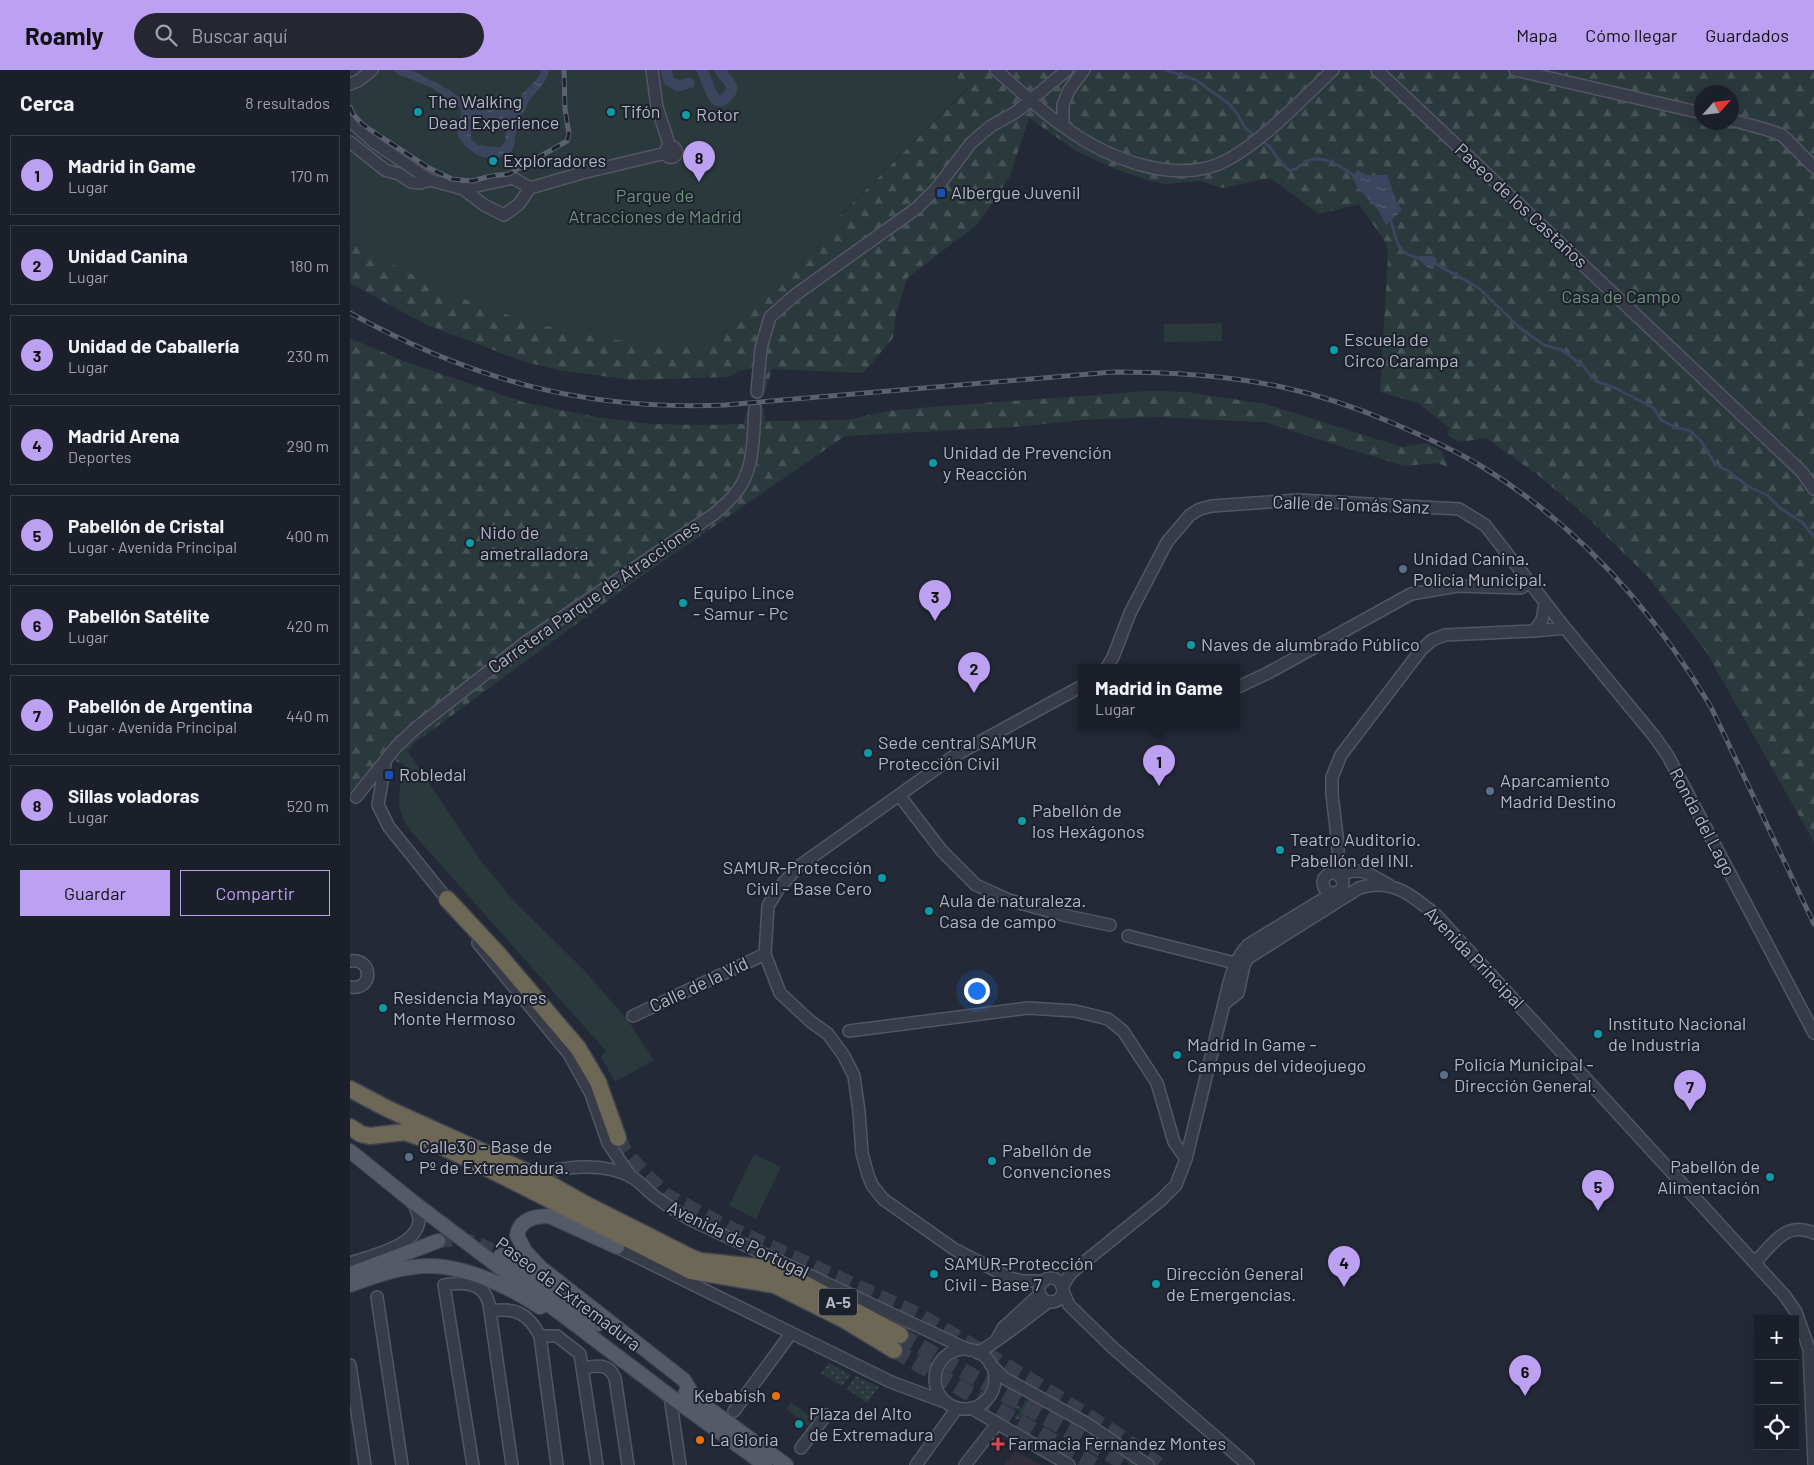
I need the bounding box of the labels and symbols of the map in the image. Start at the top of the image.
north arrow [1694,85,1739,130]
place label: The Walking Dead Experience [428,90,559,133]
place label: Tifón [621,100,661,122]
place label: Rotor [696,103,740,125]
marker: The Walking Dead Experience [412,106,424,118]
marker: Tifón [605,106,617,118]
marker: Rotor [680,109,692,121]
street label: Paseo de los Castaños [1451,138,1593,272]
pin: 8 [683,141,715,182]
place label: Exploradores [503,149,606,171]
marker: Exploradores [487,155,499,167]
place label: Albergue Juvenil [951,181,1081,203]
park label: Parque de Atracciones de Madrid [568,184,742,227]
marker: Albergue Juvenil [935,187,947,199]
park label: Casa de Campo [1562,285,1680,307]
place label: Escuela de Circo Carampa [1344,328,1458,371]
marker: Escuela de Circo Carampa [1328,344,1340,356]
place label: Unidad de Prevención y Reacción [943,441,1112,484]
marker: Unidad de Prevención y Reacción [927,457,939,469]
street label: Calle de Tomás Sanz [1272,490,1430,518]
street label: Carretera Parque de Atracciones [483,515,703,678]
place label: Nido de ametralladora [480,521,589,564]
marker: Nido de ametralladora [464,537,476,549]
place label: Unidad Canina. Policía Municipal. [1413,547,1547,590]
marker: Unidad Canina. Policía Municipal. [1397,563,1409,575]
pin: 3 [919,580,951,621]
place label: Equipo Lince - Samur - Pc [693,581,795,624]
marker: Equipo Lince - Samur - Pc [677,597,689,609]
place label: Naves de alumbrado Público [1201,633,1420,655]
marker: Naves de alumbrado Público [1185,639,1197,651]
pin: 2 [958,652,990,693]
place label: Sede central SAMUR Protección Civil [878,731,1037,774]
pin: 1 [1143,745,1175,786]
marker: Sede central SAMUR Protección Civil [862,747,874,759]
place label: Robledal [399,763,467,785]
street label: Ronda del Lago [1665,764,1741,879]
marker: Robledal [383,769,395,781]
place label: Aparcamiento Madrid Destino [1500,769,1616,812]
marker: Aparcamiento Madrid Destino [1484,785,1496,797]
place label: Pabellón de los Hexágonos [1032,799,1145,842]
marker: Pabellón de los Hexágonos [1016,815,1028,827]
place label: Teatro Auditorio. Pabellón del INI. [1290,828,1421,871]
marker: Teatro Auditorio. Pabellón del INI. [1274,844,1286,856]
place label: SAMUR-Protección Civil - Base Cero [723,856,872,899]
marker: SAMUR-Protección Civil - Base Cero [876,872,888,884]
place label: Aula de naturaleza. Casa de campo [939,889,1086,932]
street label: Avenida Principal [1420,902,1529,1013]
marker: Aula de naturaleza. Casa de campo [923,905,935,917]
street label: Calle de la Vid [646,952,751,1017]
your location [964,978,990,1004]
place label: Residencia Mayores Monte Hermoso [393,986,547,1029]
marker: Residencia Mayores Monte Hermoso [377,1002,389,1014]
place label: Instituto Nacional de Industria [1608,1012,1746,1055]
marker: Instituto Nacional de Industria [1592,1028,1604,1040]
place label: Madrid In Game - Campus del videojuego [1187,1033,1366,1076]
marker: Madrid In Game - Campus del videojuego [1171,1049,1183,1061]
place label: Policía Municipal - Dirección General. [1454,1053,1597,1096]
marker: Policía Municipal - Dirección General. [1438,1069,1450,1081]
pin: 7 [1674,1070,1706,1111]
place label: Calle30 - Base de Pº de Extremadura. [419,1135,569,1178]
place label: Pabellón de Convenciones [1002,1139,1111,1182]
marker: Calle30 - Base de Pº de Extremadura. [403,1151,415,1163]
marker: Pabellón de Convenciones [986,1155,998,1167]
place label: Pabellón de Alimentación [1657,1155,1760,1198]
pin: 5 [1582,1170,1614,1211]
marker: Pabellón de Alimentación [1764,1171,1776,1183]
street label: Avenida de Portugal [664,1195,813,1283]
street label: Paseo de Extremadura [492,1232,645,1355]
pin: 4 [1328,1246,1360,1287]
place label: SAMUR-Protección Civil - Base 7 [944,1252,1093,1295]
place label: Dirección General de Emergencias. [1166,1262,1304,1305]
marker: SAMUR-Protección Civil - Base 7 [928,1268,940,1280]
marker: Dirección General de Emergencias. [1150,1278,1162,1290]
road number: A-5 [819,1288,857,1316]
pin: 6 [1509,1355,1541,1396]
place label: Kebabish [694,1384,766,1406]
marker: Kebabish [770,1390,782,1402]
place label: Plaza del Alto de Extremadura [809,1402,933,1445]
marker: Plaza del Alto de Extremadura [793,1418,805,1430]
place label: La Gloria [710,1428,778,1450]
place label: Farmacia Fernandez Montes [1008,1432,1226,1454]
marker: La Gloria [694,1434,706,1446]
marker: Farmacia Fernandez Montes [992,1438,1004,1450]

